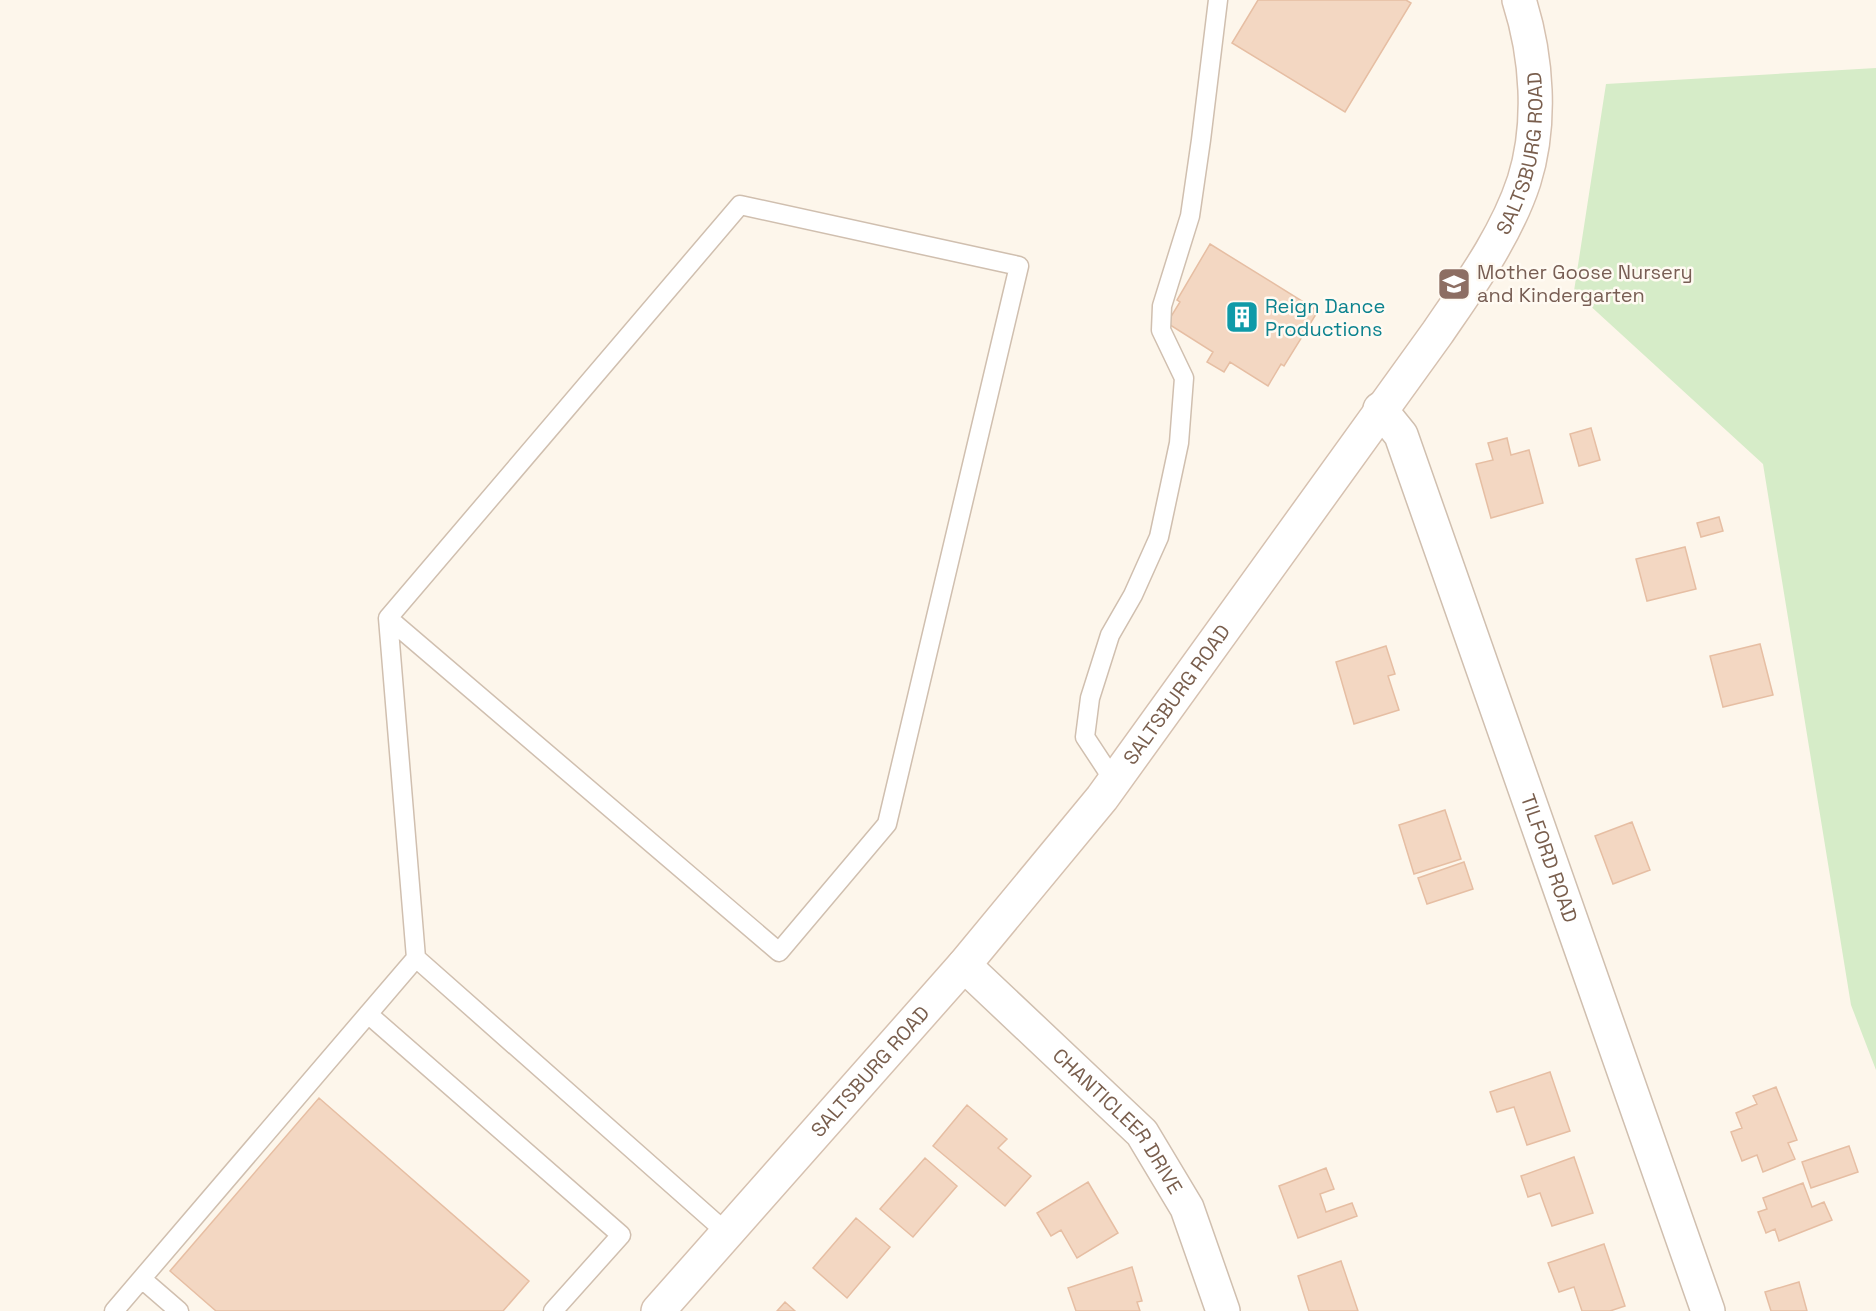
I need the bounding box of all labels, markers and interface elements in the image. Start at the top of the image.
street label: SALTSBURG ROAD [1490,71,1548,239]
place label: Mother Goose Nursery and Kindergarten [1477,259,1693,308]
school or university icon: Mother Goose Nursery and Kindergarten [1436,266,1472,302]
place label: Reign Dance Productions [1265,293,1385,342]
building icon: Reign Dance Productions [1224,299,1260,335]
street label: SALTSBURG ROAD [1117,619,1236,770]
street label: TILFORD ROAD [1515,791,1584,926]
street label: SALTSBURG ROAD [805,1000,935,1142]
street label: CHANTICLEER DRIVE [1047,1042,1189,1199]

